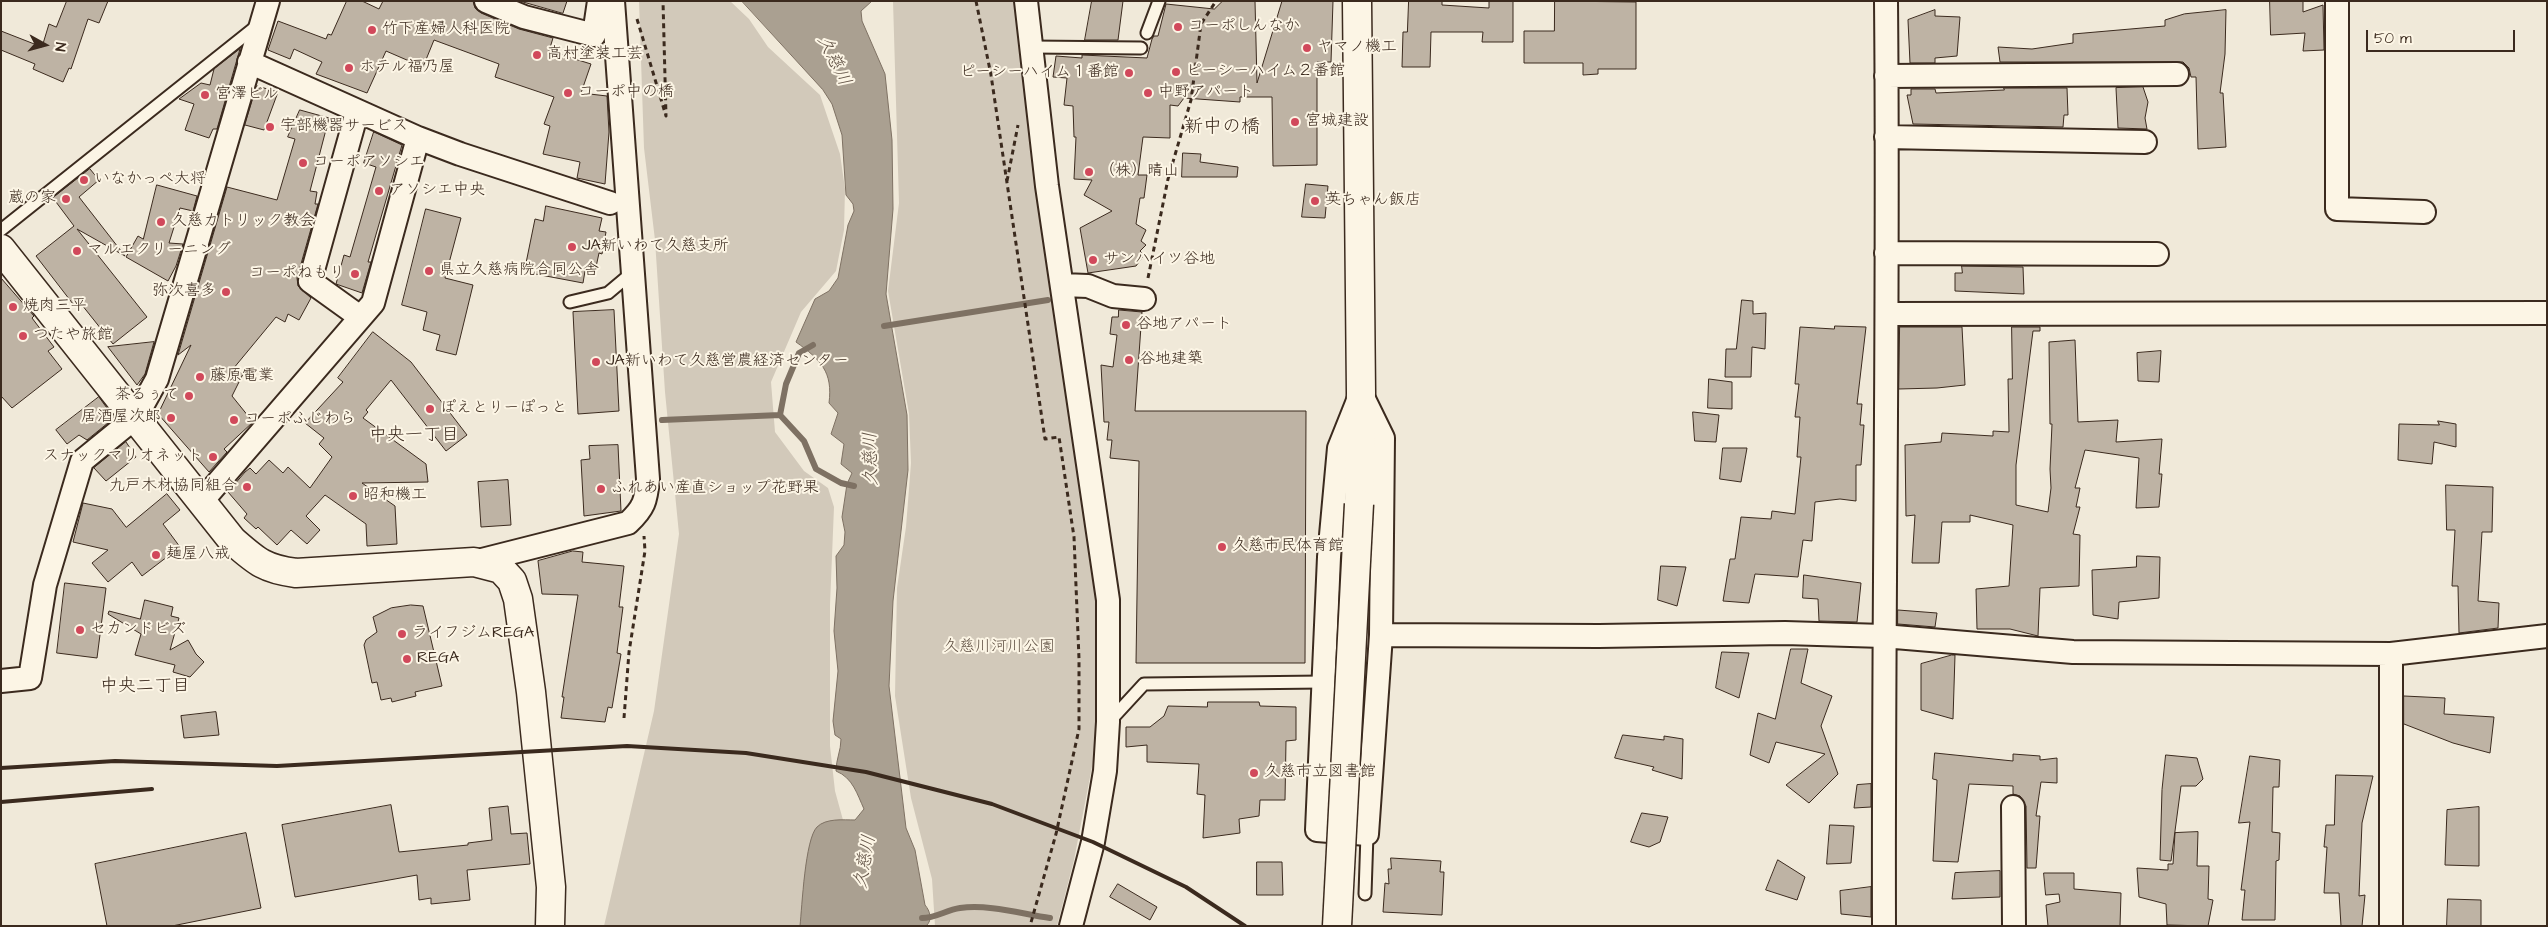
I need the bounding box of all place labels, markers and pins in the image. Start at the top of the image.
place label: コーポしんなか [1188,17,1300,37]
place label: 竹下産婦人科医院 [382,20,510,40]
marker: コーポしんなか [1172,21,1184,33]
marker: 竹下産婦人科医院 [366,24,378,36]
place label: ヤマノ機工 [1317,38,1397,58]
marker: ヤマノ機工 [1301,42,1313,54]
place label: 高村塗装工芸 [547,45,643,65]
marker: 高村塗装工芸 [531,49,543,61]
place label: ホテル福乃屋 [359,58,455,78]
marker: ホテル福乃屋 [343,62,355,74]
place label: ピーシーハイム２番館 [1186,62,1345,82]
place label: ピーシーハイム１番館 [960,63,1119,83]
marker: ピーシーハイム２番館 [1170,66,1182,78]
marker: ピーシーハイム１番館 [1123,67,1135,79]
place label: コーポ中の橋 [578,83,674,103]
place label: 中野アパート [1158,83,1254,103]
place label: 宮澤ビル [215,85,279,105]
marker: コーポ中の橋 [562,87,574,99]
marker: 中野アパート [1142,87,1154,99]
marker: 宮澤ビル [199,89,211,101]
place label: 宮城建設 [1305,112,1369,132]
marker: 宮城建設 [1289,116,1301,128]
place label: 宇部機器サービス [280,117,408,137]
marker: 宇部機器サービス [264,121,276,133]
place label: コーポアソシエ [313,153,425,173]
marker: コーポアソシエ [297,157,309,169]
place label: （株）晴山 [1099,162,1179,182]
marker: （株）晴山 [1083,166,1095,178]
place label: いなかっぺ大将 [94,170,206,190]
marker: いなかっぺ大将 [78,174,90,186]
place label: アソシエ中央 [389,181,485,201]
marker: アソシエ中央 [373,185,385,197]
place label: 蔵の家 [8,189,56,209]
place label: 英ちゃん飯店 [1325,191,1421,211]
marker: 蔵の家 [60,193,72,205]
marker: 英ちゃん飯店 [1309,195,1321,207]
place label: 久慈カトリック教会 [171,212,315,232]
marker: 久慈カトリック教会 [155,216,167,228]
place label: JA新いわて久慈支所 [582,237,729,257]
place label: マルエクリーニング [87,241,231,261]
marker: JA新いわて久慈支所 [566,241,578,253]
marker: マルエクリーニング [71,245,83,257]
place label: サンハイツ谷地 [1103,250,1215,270]
marker: サンハイツ谷地 [1087,254,1099,266]
place label: 県立久慈病院合同公舎 [439,261,599,281]
place label: コーポねもり [249,264,345,284]
marker: 県立久慈病院合同公舎 [423,265,435,277]
marker: コーポねもり [349,268,361,280]
place label: 弥次喜多 [152,282,216,302]
marker: 弥次喜多 [220,286,232,298]
place label: 焼肉三平 [23,297,87,317]
marker: 焼肉三平 [7,301,19,313]
place label: 谷地アパート [1136,315,1232,335]
marker: 谷地アパート [1120,319,1132,331]
place label: つたや旅館 [33,326,113,346]
marker: つたや旅館 [17,330,29,342]
place label: 谷地建築 [1139,350,1203,370]
place label: JA新いわて久慈営農経済センター [606,352,849,372]
marker: 谷地建築 [1123,354,1135,366]
marker: JA新いわて久慈営農経済センター [590,356,602,368]
place label: 藤原電業 [210,367,274,387]
marker: 藤原電業 [194,371,206,383]
place label: 茶るぅて [115,386,179,406]
marker: 茶るぅて [183,390,195,402]
place label: ぽえとりーぽっと [440,399,567,419]
marker: ぽえとりーぽっと [424,403,436,415]
place label: 居酒屋次郎 [81,408,161,428]
place label: コーポふじわら [244,410,356,430]
marker: 居酒屋次郎 [165,412,177,424]
marker: コーポふじわら [228,414,240,426]
place label: スナックマリオネット [43,447,203,467]
marker: スナックマリオネット [207,451,219,463]
place label: 九戸木材協同組合 [109,477,237,497]
place label: ふれあい産直ショップ花野果 [611,479,819,499]
marker: 九戸木材協同組合 [241,481,253,493]
marker: ふれあい産直ショップ花野果 [595,483,607,495]
place label: 昭和機工 [363,486,427,506]
marker: 昭和機工 [347,490,359,502]
place label: 久慈市民体育館 [1232,537,1344,557]
marker: 久慈市民体育館 [1216,541,1228,553]
place label: 麺屋八戒 [166,545,230,565]
marker: 麺屋八戒 [150,549,162,561]
place label: セカンドビズ [90,620,186,640]
marker: セカンドビズ [74,624,86,636]
place label: ライフジムREGA [412,624,534,644]
marker: ライフジムREGA [396,628,408,640]
place label: REGA [417,649,459,669]
marker: REGA [401,653,413,665]
place label: 久慈市立図書館 [1264,763,1376,783]
marker: 久慈市立図書館 [1248,767,1260,779]

